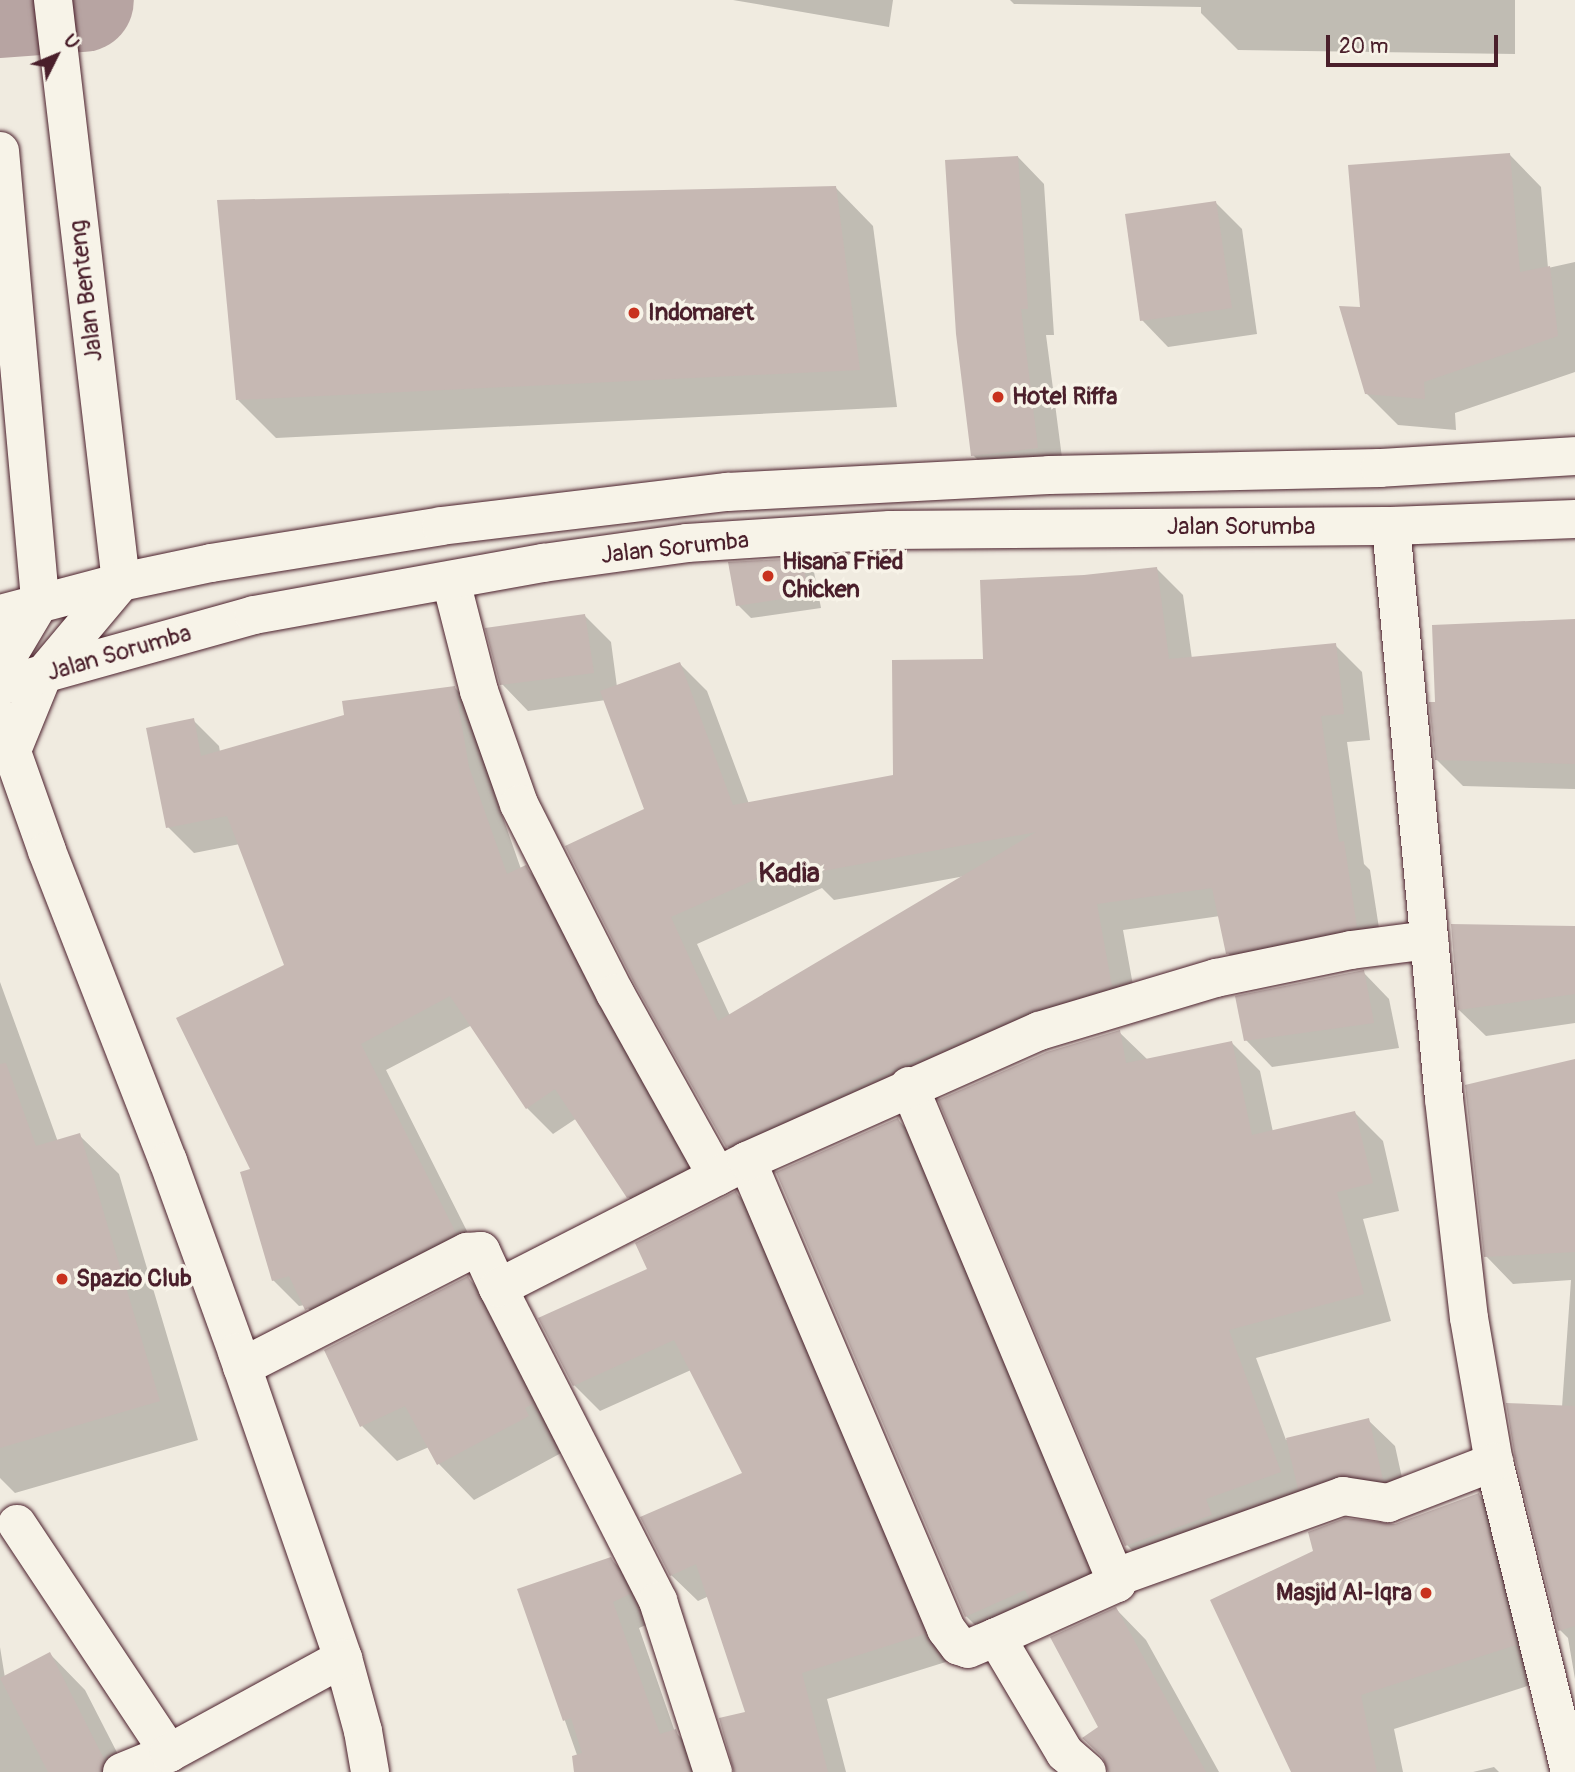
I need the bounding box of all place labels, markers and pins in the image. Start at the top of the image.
place label: Indomaret [648,299,754,327]
marker: Indomaret [626,305,642,321]
place label: Hotel Riffa [1012,383,1118,411]
marker: Hotel Riffa [990,389,1006,405]
place label: Hisana Fried Chicken [782,548,903,604]
marker: Hisana Fried Chicken [760,568,776,584]
place label: Spazio Club [76,1265,192,1293]
marker: Spazio Club [54,1271,70,1287]
place label: Masjid Al-Iqra [1276,1579,1412,1607]
marker: Masjid Al-Iqra [1418,1585,1434,1601]

